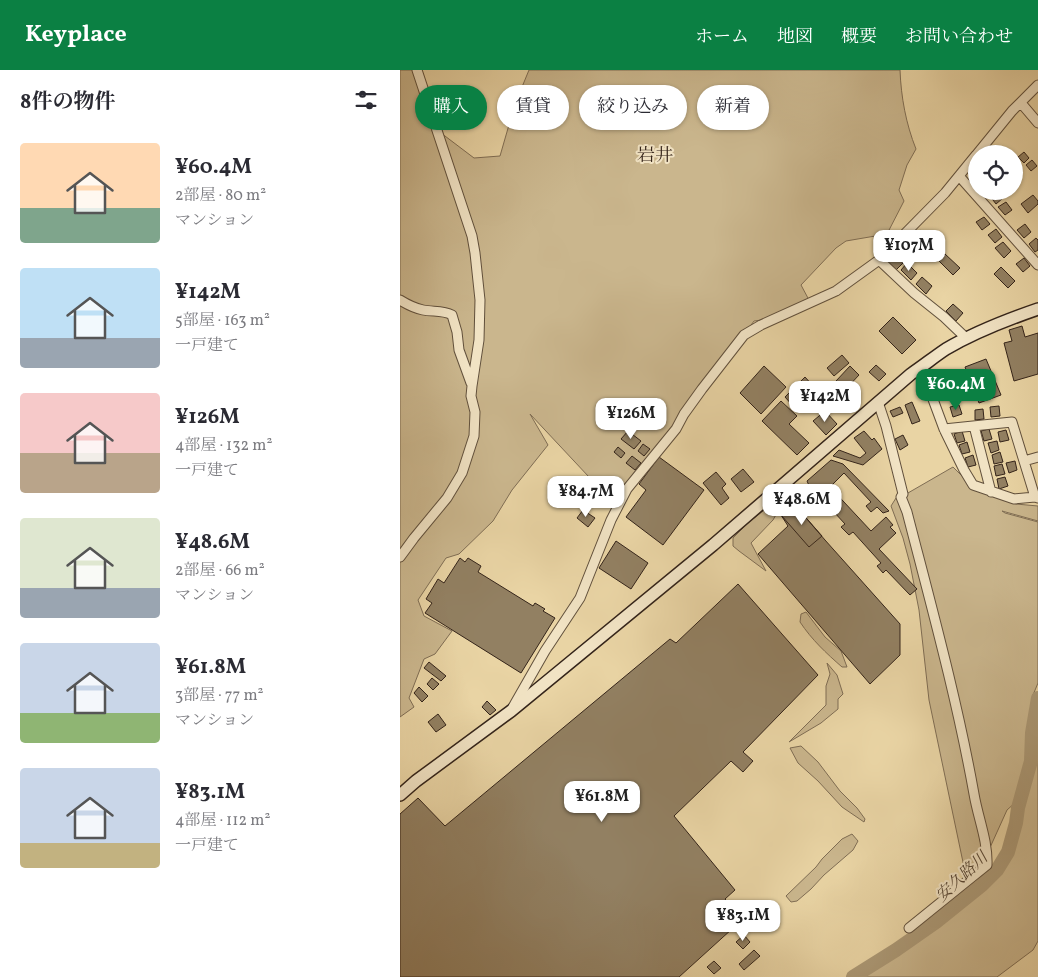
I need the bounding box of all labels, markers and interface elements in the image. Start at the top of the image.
text: Keyplace [25,18,127,52]
text: ホーム [695,25,749,50]
text: 地図 [777,25,813,50]
text: 概要 [841,25,877,50]
text: お問い合わせ [905,25,1013,50]
chip: 購入 [415,85,487,130]
chip: 賃貸 [497,85,569,130]
chip: 絞り込み [579,85,687,130]
chip: 新着 [697,85,769,130]
icon: filters [352,86,380,114]
text: 8件の物件 [20,88,115,117]
district label: 岩井 [637,144,673,169]
map controls [968,145,1023,200]
button: locate [968,145,1023,200]
text: ¥60.4M [175,153,252,182]
icon: home [60,163,120,223]
text: 2部屋 · 80 m² [175,185,266,207]
text: マンション [175,210,254,232]
pin: ¥107M [874,230,944,272]
text: ¥107M [884,235,934,257]
text: ¥142M [175,278,241,307]
icon: home [60,288,120,348]
text: 5部屋 · 163 m² [175,310,270,332]
text: 一戸建て [175,335,239,357]
pin: ¥60.4M [915,368,997,411]
text: ¥60.4M [927,374,985,396]
pin: ¥142M [790,380,860,423]
text: ¥142M [800,386,850,408]
pin: ¥126M [596,398,666,440]
text: ¥126M [175,403,239,432]
text: ¥126M [606,403,656,425]
icon: home [60,413,120,473]
text: 4部屋 · 132 m² [175,435,272,457]
text: 一戸建て [175,460,239,482]
pin: ¥84.7M [545,476,627,518]
text: ¥84.7M [558,481,614,503]
pin: ¥48.6M [761,484,843,526]
text: ¥48.6M [774,489,830,511]
text: ¥48.6M [175,528,250,557]
icon: home [60,538,120,598]
text: 2部屋 · 66 m² [175,560,265,582]
text: マンション [175,585,254,607]
text: ¥61.8M [175,653,246,682]
icon: home [60,663,120,723]
text: 3部屋 · 77 m² [175,685,264,707]
text: マンション [175,710,254,732]
text: ¥83.1M [175,778,245,807]
pin: ¥61.8M [561,780,643,823]
text: ¥61.8M [575,786,629,808]
icon: home [60,788,120,848]
text: 4部屋 · 112 m² [175,810,270,832]
text: 一戸建て [175,835,239,857]
water label: 安久路川 [931,846,995,907]
pin: ¥83.1M [702,900,784,942]
text: ¥83.1M [716,905,770,927]

